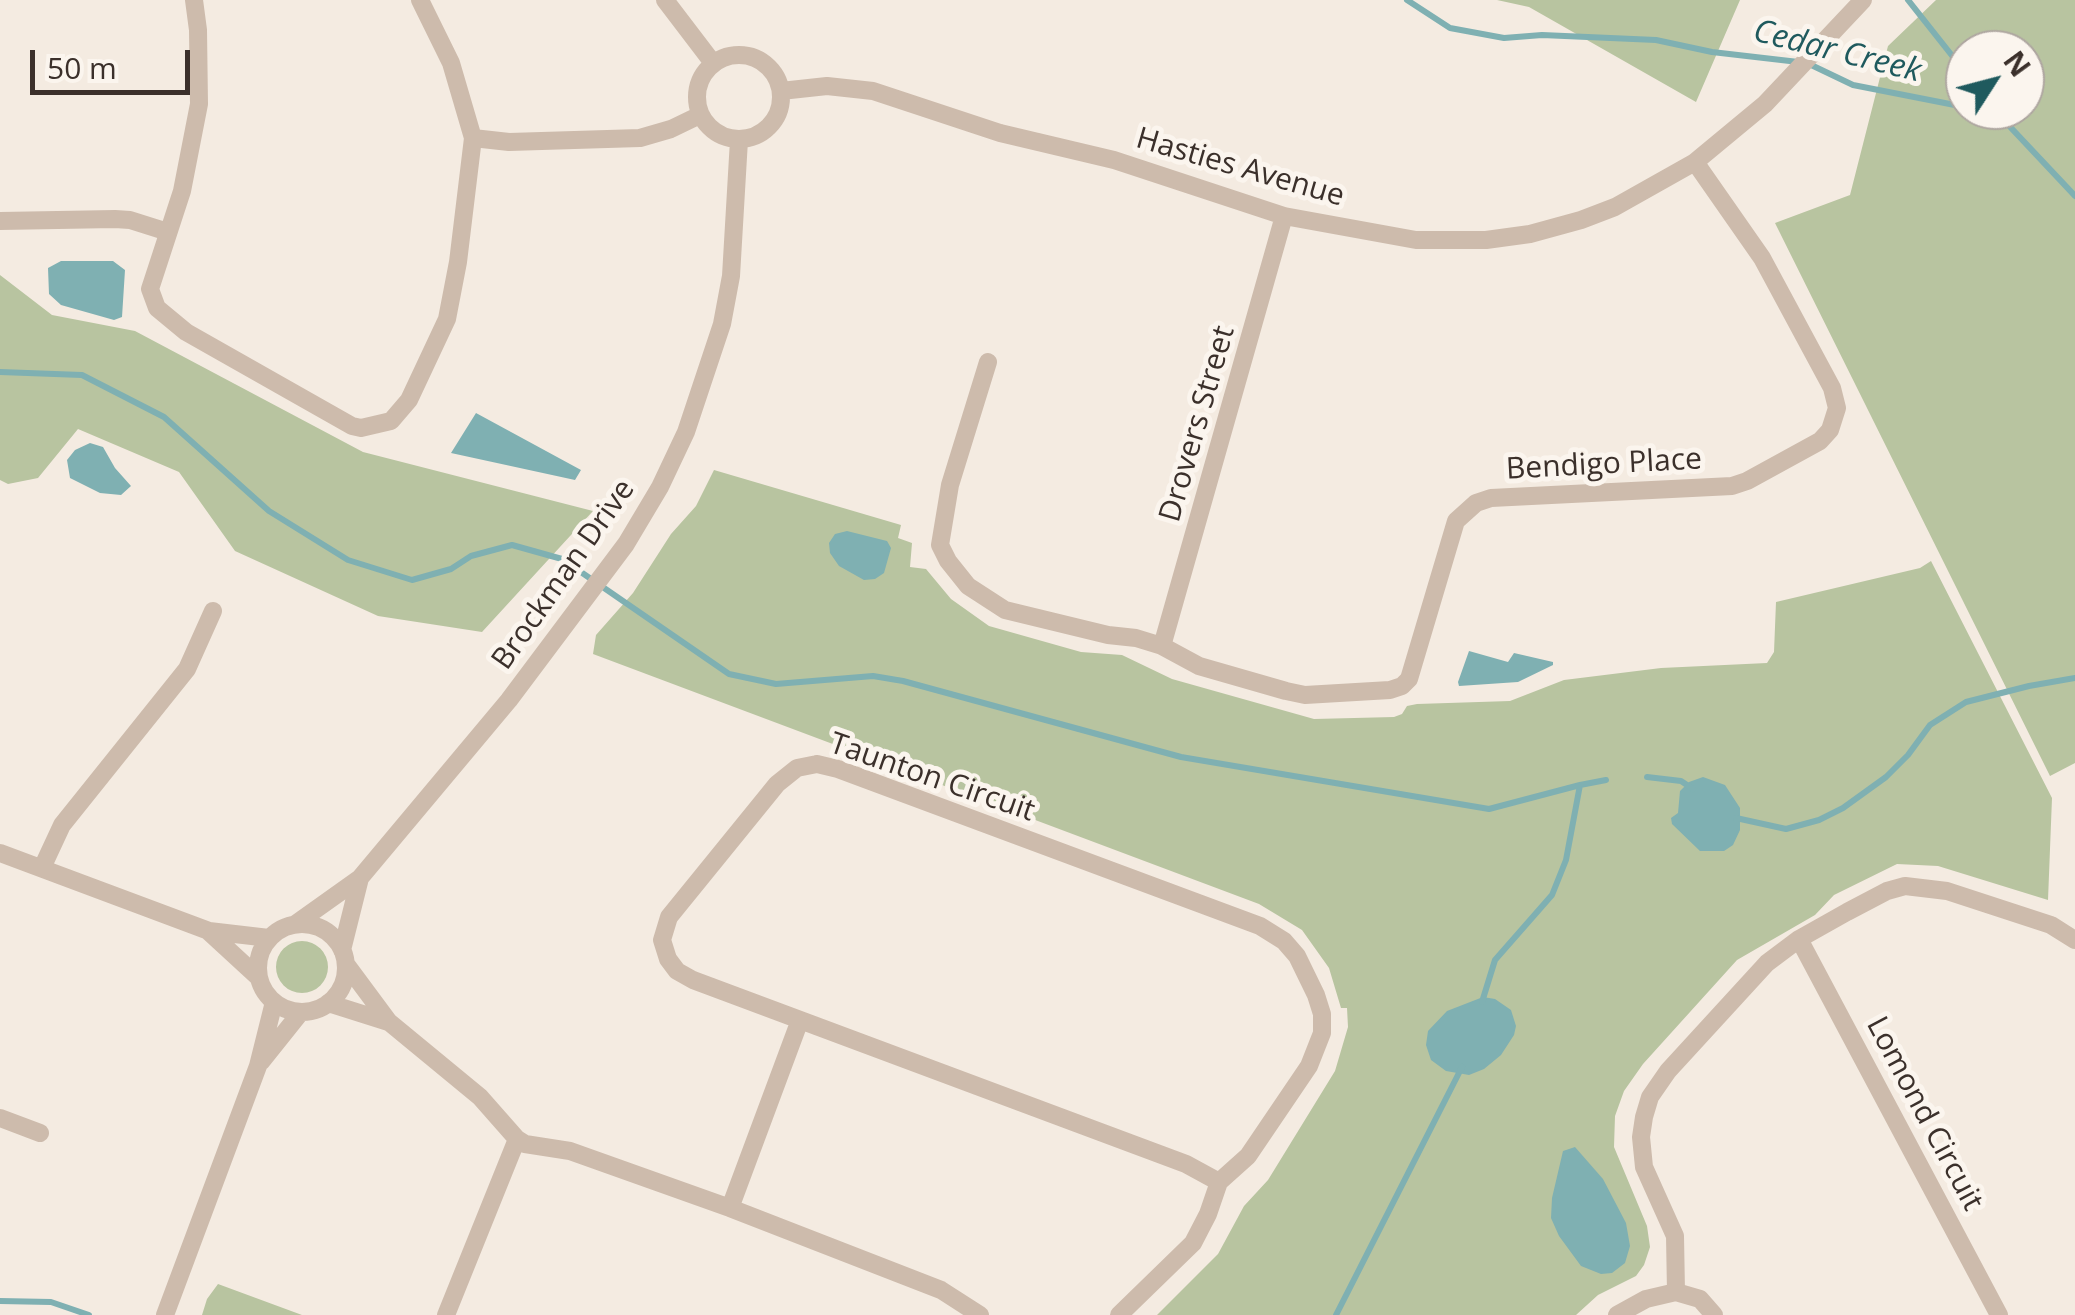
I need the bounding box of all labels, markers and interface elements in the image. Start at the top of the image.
water label: Cedar Creek [1749,13,1925,91]
scale bar [35,30,195,92]
north arrow [1945,30,2045,130]
text: N [1996,43,2040,84]
text: 50 m [47,47,117,88]
street label: Hasties Avenue [1132,121,1348,215]
street label: Drovers Street [1153,322,1243,526]
street label: Bendigo Place [1505,442,1703,488]
street label: Brockman Drive [485,473,643,677]
street label: Taunton Circuit [825,726,1039,830]
street label: Lomond Circuit [1858,1011,1990,1217]

